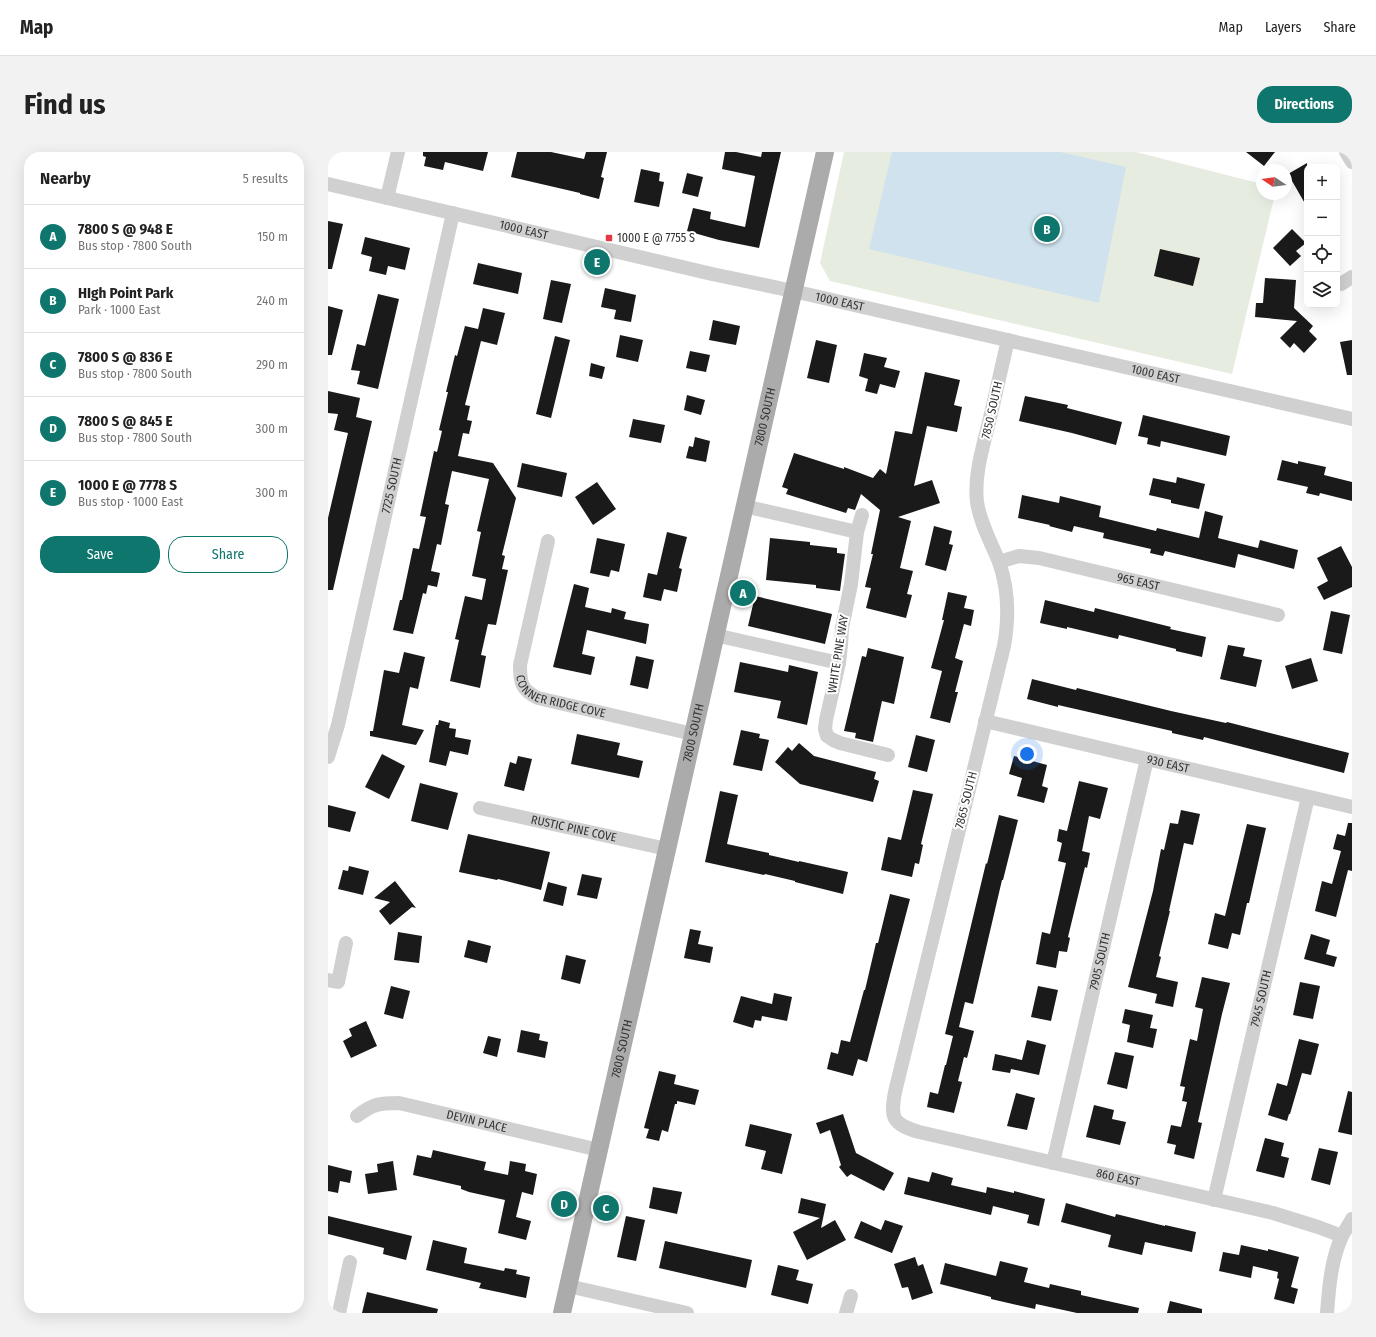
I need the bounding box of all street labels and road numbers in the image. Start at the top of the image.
street label: 1000 EAST [498,217,550,242]
street label: 1000 EAST [814,289,866,314]
street label: 1000 EAST [1130,362,1182,386]
street label: 7850 SOUTH [979,380,1005,440]
street label: 7800 SOUTH [752,386,778,447]
street label: 7725 SOUTH [379,456,405,515]
street label: 965 EAST [1116,570,1161,594]
street label: WHITE PINE WAY [825,614,851,694]
street label: CONNER RIDGE COVE [513,674,607,721]
street label: 7800 SOUTH [680,702,707,763]
street label: 930 EAST [1145,752,1191,776]
street label: 7865 SOUTH [952,770,980,830]
street label: RUSTIC PINE COVE [530,812,618,845]
street label: 7905 SOUTH [1086,931,1113,991]
street label: 7945 SOUTH [1248,969,1274,1028]
street label: 7800 SOUTH [608,1018,635,1079]
street label: DEVIN PLACE [445,1107,509,1135]
street label: 860 EAST [1095,1166,1142,1189]

